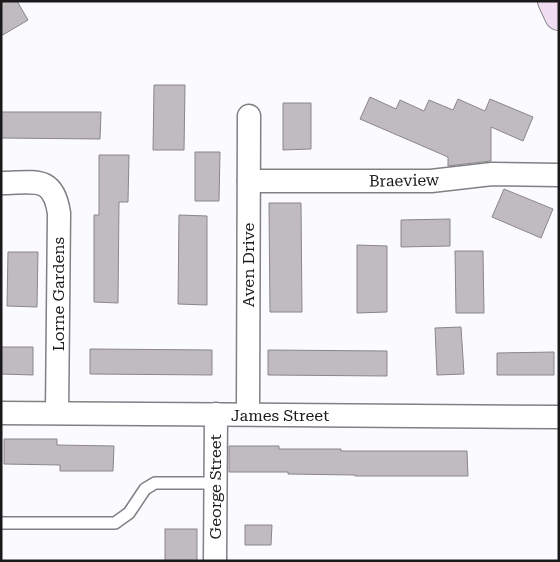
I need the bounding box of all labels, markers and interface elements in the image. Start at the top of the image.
street label: Braeview [369,170,440,191]
street label: Aven Drive [239,222,258,307]
street label: Lorne Gardens [49,236,68,351]
street label: James Street [231,406,329,425]
street label: George Street [206,434,225,540]

